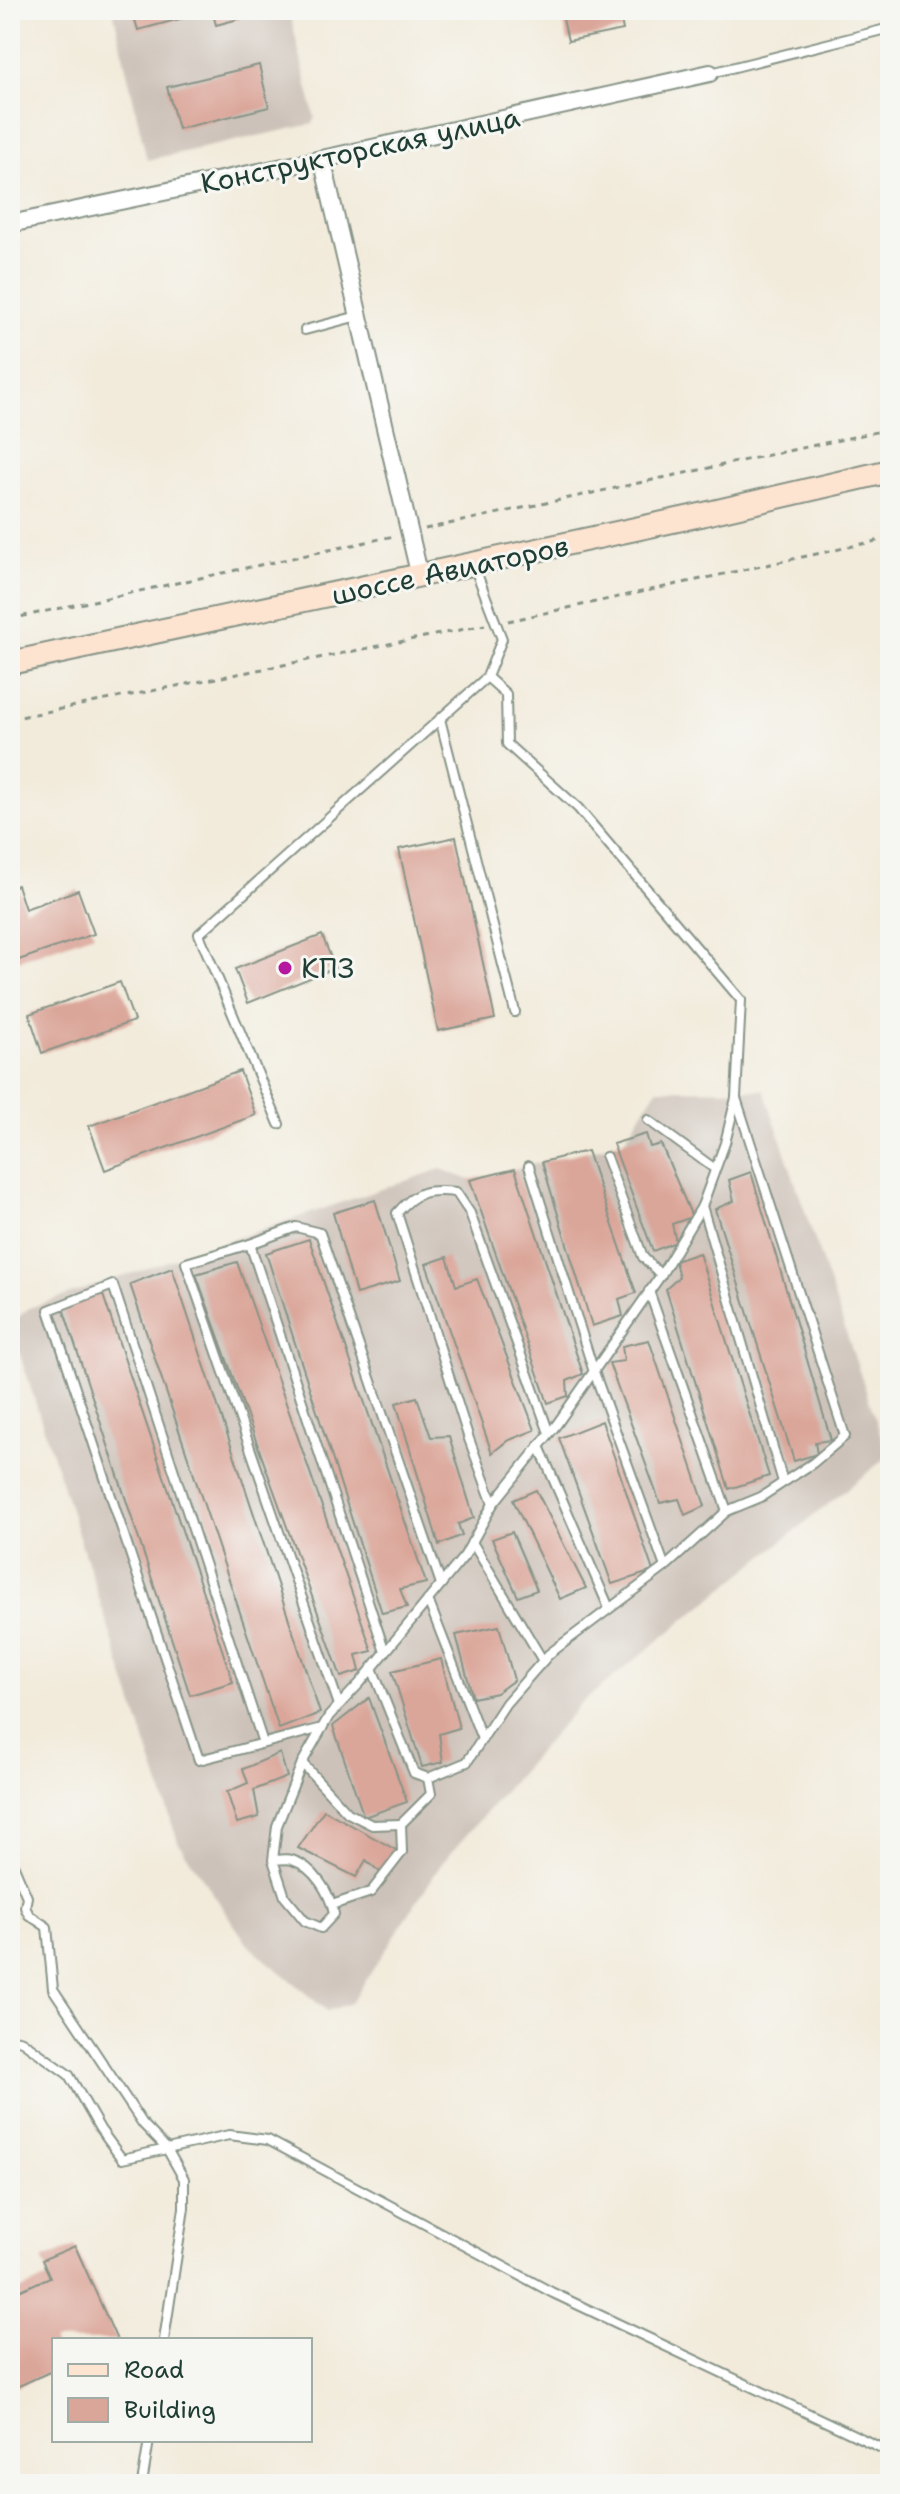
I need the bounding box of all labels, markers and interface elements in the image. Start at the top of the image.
street label: Конструкторская улица [197,98,523,202]
street label: шоссе Авиаторов [328,526,572,614]
place label: КПЗ [301,949,354,987]
marker: КПЗ [276,959,294,977]
legend [52,2338,312,2442]
text: Road [124,2354,184,2386]
text: Building [124,2394,216,2426]

